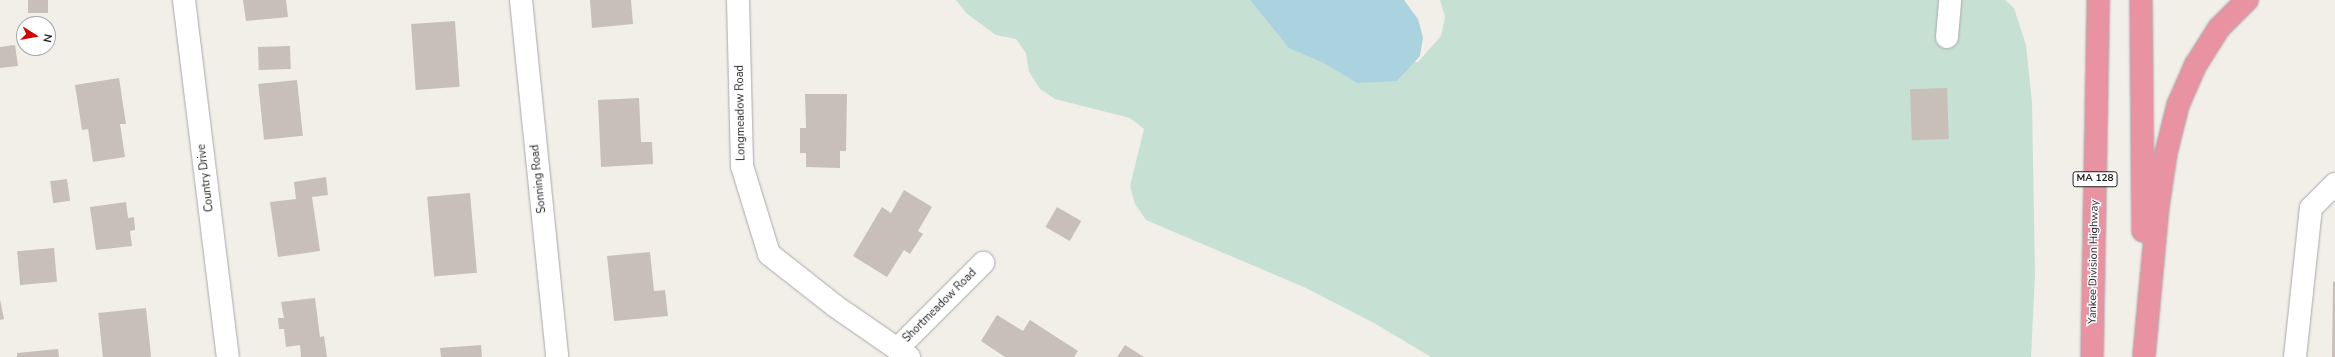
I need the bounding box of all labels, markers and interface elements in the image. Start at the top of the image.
north arrow [16,16,56,56]
text: N [39,33,55,44]
street label: Longmeadow Road [734,65,748,161]
street label: Country Drive [195,143,217,213]
street label: Sonning Road [529,144,549,214]
road number: MA 128 [2072,171,2118,187]
street label: Yankee Division Highway [2086,200,2102,324]
street label: Shortmeadow Road [901,267,979,345]

